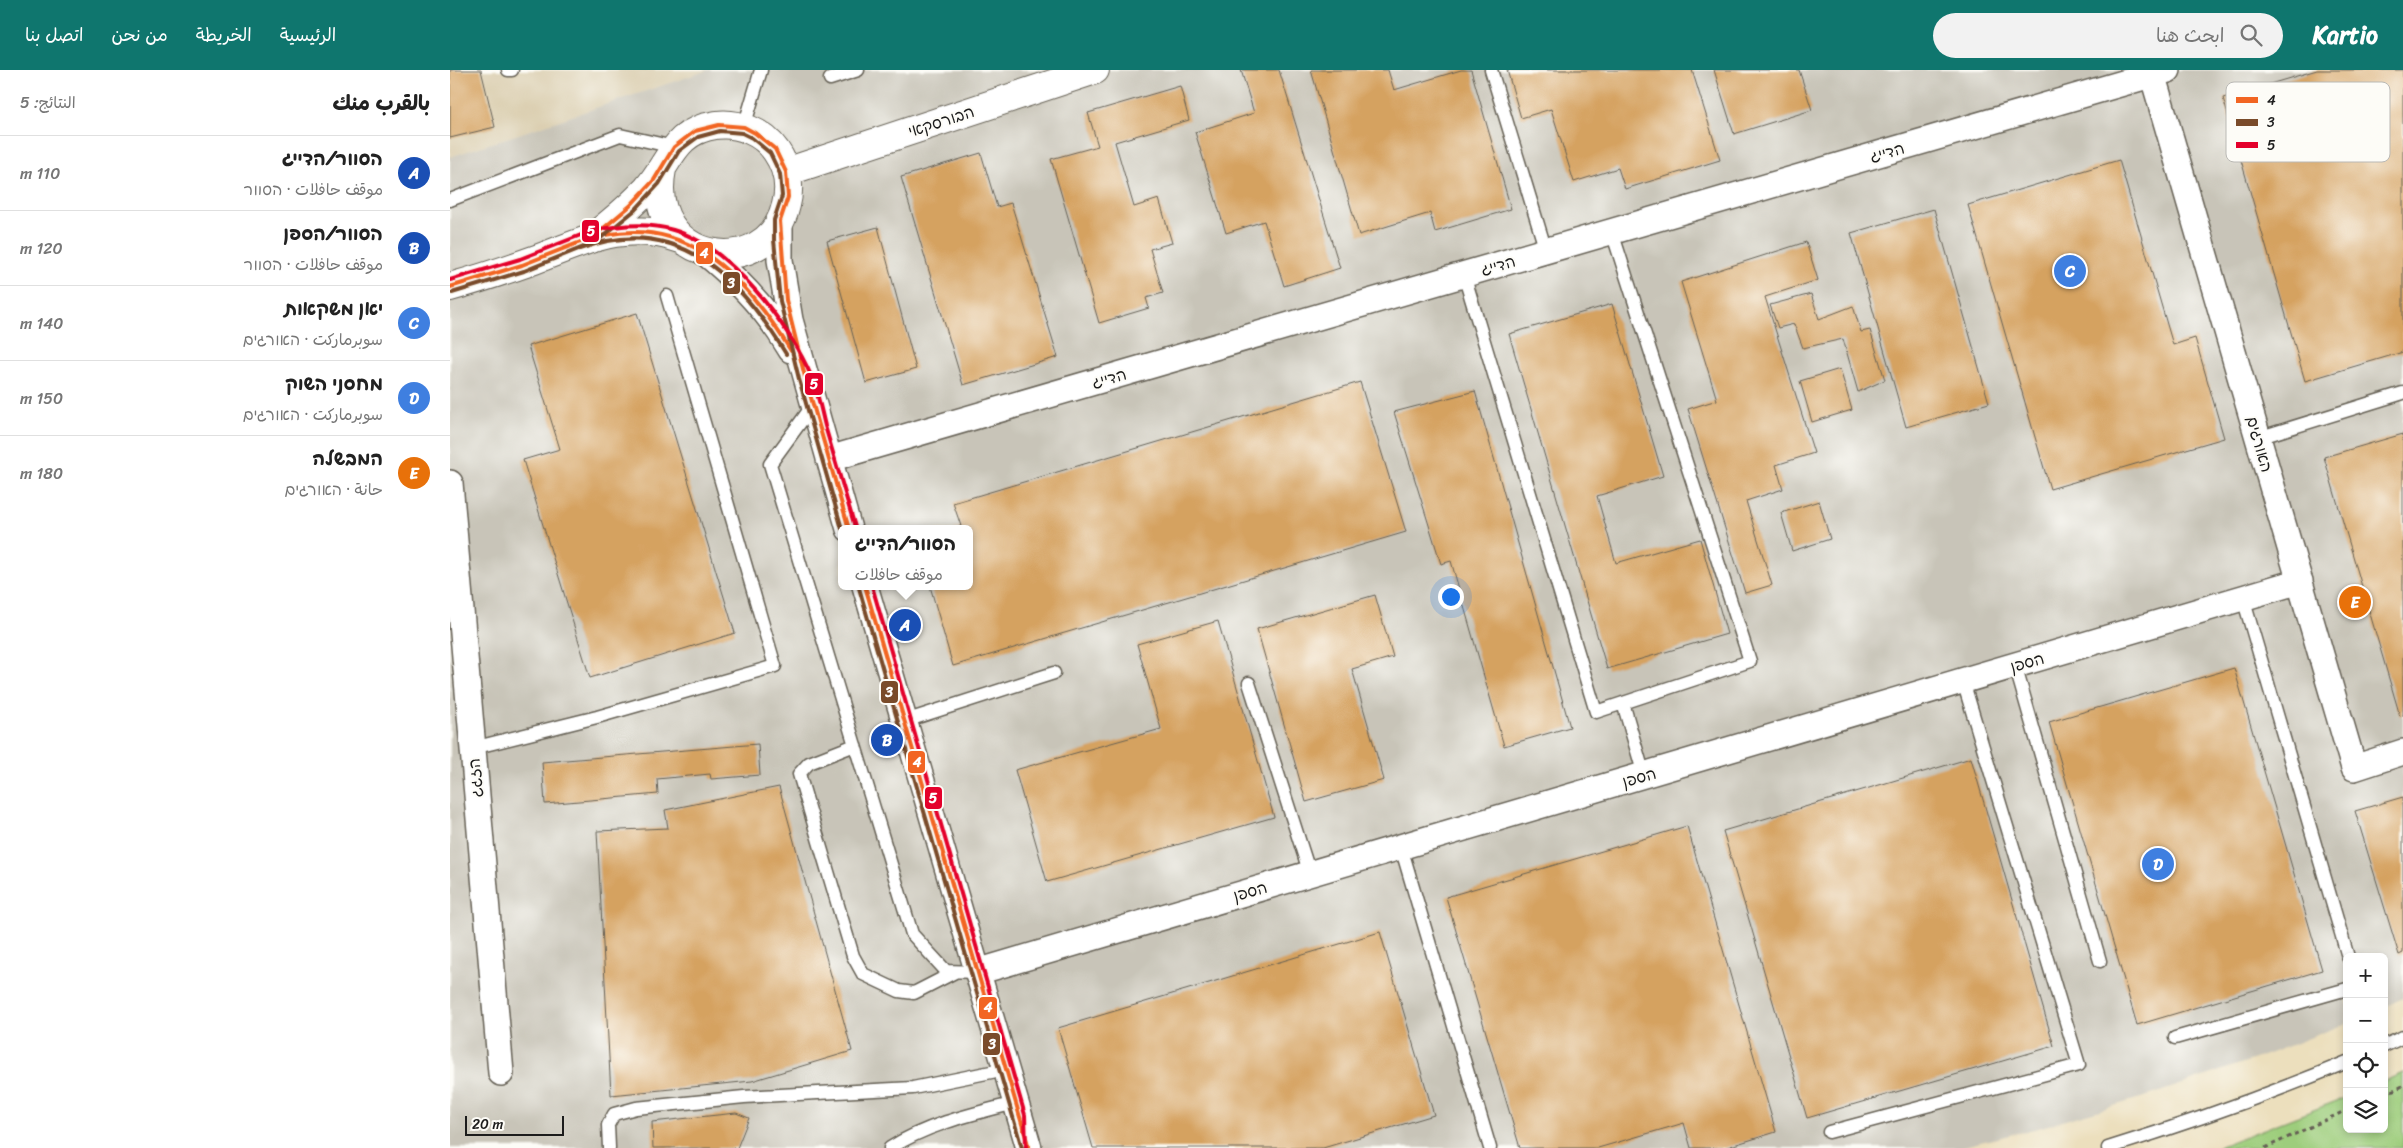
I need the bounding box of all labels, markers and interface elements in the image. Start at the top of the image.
search box [1933,13,2283,58]
text: Kartio [2313,14,2378,56]
text: اتصل بنا [25,19,84,51]
text: من نحن [112,19,168,51]
text: الخريطة [196,19,252,51]
text: الرئيسية [280,19,336,51]
text: ابحث هنا [2156,19,2225,52]
icon: search [2237,21,2265,49]
legend [2226,82,2390,162]
text: بالقرب منك [332,84,430,122]
text: النتائج: 5 [20,88,76,117]
text: 4 [2267,88,2276,113]
street label: הבורסקאי [904,97,978,146]
text: 3 [2267,110,2275,135]
text: 5 [2267,133,2276,158]
street label: הדייג [1866,134,1908,171]
text: הסוור/הדייג [282,142,383,175]
text: 110 m [20,159,60,188]
text: A [409,159,419,188]
text: موقف حافلات · הסוור [244,175,383,204]
text: הסוור/הספן [283,217,383,250]
line badge: 5 [581,219,600,243]
text: 5 [587,219,596,244]
text: 120 m [20,234,63,263]
text: B [409,234,419,263]
line badge: 4 [695,241,714,265]
text: 4 [699,241,709,266]
street label: הדייג [1477,247,1519,284]
text: موقف حافلات · הסוור [244,250,383,279]
pin: C [2054,252,2086,290]
line badge: 3 [722,271,741,295]
text: 3 [726,271,735,296]
text: יאן משקאות [284,292,383,325]
text: 140 m [20,309,63,338]
text: C [409,309,419,338]
text: سوبرماركت · האורגים [243,325,383,354]
street label: הדייג [1088,360,1130,397]
text: מחסני השוק [285,367,383,400]
line badge: 5 [804,372,824,396]
text: 5 [810,372,819,397]
text: 150 m [20,384,63,413]
text: D [409,384,419,413]
text: سوبرماركت · האורגים [243,400,383,429]
street label: האורגים [2238,413,2281,476]
text: המבשלה [313,442,383,475]
text: 180 m [20,459,63,488]
text: E [410,459,418,488]
text: حانة · האורגים [284,475,383,504]
popup [838,525,973,590]
text: הסוור/הדייג [855,527,956,560]
text: موقف حافلات [855,560,943,589]
pin: E [2339,583,2371,621]
your location [1438,584,1464,610]
pin: A [889,606,921,644]
street label: הספן [2007,644,2048,681]
line badge: 3 [880,680,899,704]
text: 3 [884,680,893,705]
pin: B [871,721,903,759]
line badge: 4 [907,750,926,774]
text: 4 [912,750,922,775]
street label: הזגג [459,757,492,799]
street label: הספן [1619,759,1660,796]
line badge: 5 [924,786,943,810]
text: 5 [929,786,938,811]
pin: D [2142,845,2174,883]
street label: הספן [1230,873,1271,910]
map controls [2343,953,2388,1133]
button: + [2343,953,2388,998]
text: 4 [983,995,993,1020]
line badge: 4 [978,996,998,1020]
button: − [2343,998,2388,1043]
line badge: 3 [982,1032,1001,1056]
text: 3 [987,1032,996,1057]
button: locate [2343,1043,2388,1088]
button: layers [2343,1088,2388,1133]
text: 20 m [472,1112,503,1137]
scale bar [465,1113,564,1136]

